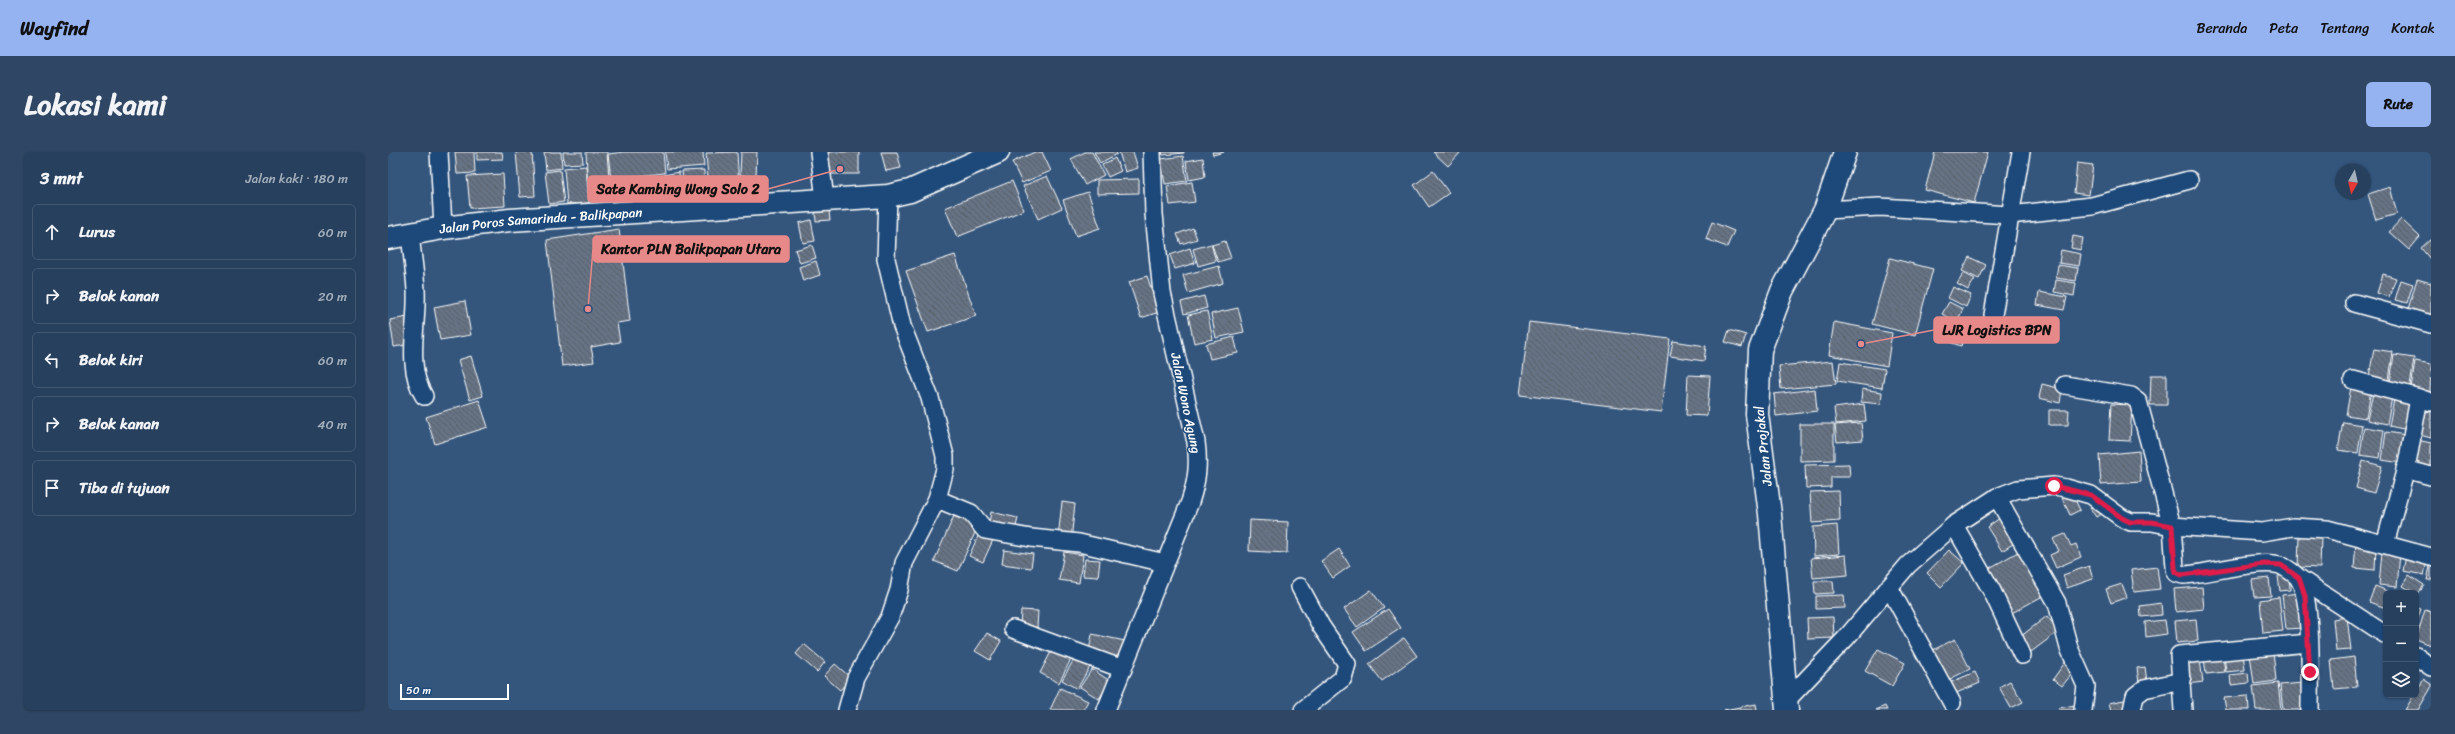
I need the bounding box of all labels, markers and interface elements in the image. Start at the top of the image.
text: Wayfind [20,12,88,45]
text: Beranda [2197,16,2247,41]
text: Peta [2269,16,2298,41]
text: Tentang [2320,16,2369,41]
text: Kontak [2391,16,2435,41]
text: Lokasi kami [24,80,166,129]
button: Rute [2366,82,2431,127]
text: 3 mnt [40,163,83,193]
north arrow [2335,164,2371,200]
text: Jalan kaki · 180 m [246,167,348,190]
callout: Sate Kambing Wong Solo 2 [588,176,768,202]
text: Sate Kambing Wong Solo 2 [595,177,761,202]
street label: Jalan Poros Samarinda - Balikpapan [436,200,643,240]
text: Lurus [79,219,115,245]
icon: ahead [41,221,63,243]
text: 60 m [318,221,347,244]
callout: Kantor PLN Balikpapan Utara [593,236,789,262]
text: Kantor PLN Balikpapan Utara [600,237,782,262]
text: Belok kanan [79,283,159,309]
icon: right [41,285,63,307]
text: 20 m [318,285,347,308]
callout: LJR Logistics BPN [1934,317,2059,343]
text: LJR Logistics BPN [1942,318,2052,343]
text: Belok kiri [79,347,142,373]
icon: left [41,349,63,371]
text: 60 m [318,349,347,372]
street label: Jalan Wono Agung [1164,349,1208,456]
street label: Jalan Projakal [1747,404,1779,488]
text: Belok kanan [79,411,159,437]
icon: right [41,413,63,435]
text: 40 m [317,413,347,436]
text: Tiba di tujuan [79,475,170,501]
icon: arrive [41,477,63,499]
route start [2045,477,2063,495]
map controls [2383,590,2419,698]
button: + [2383,590,2419,626]
button: − [2383,626,2419,662]
button: layers [2383,662,2419,698]
route end [2301,663,2319,681]
text: 50 m [406,681,431,700]
scale bar [400,682,509,701]

